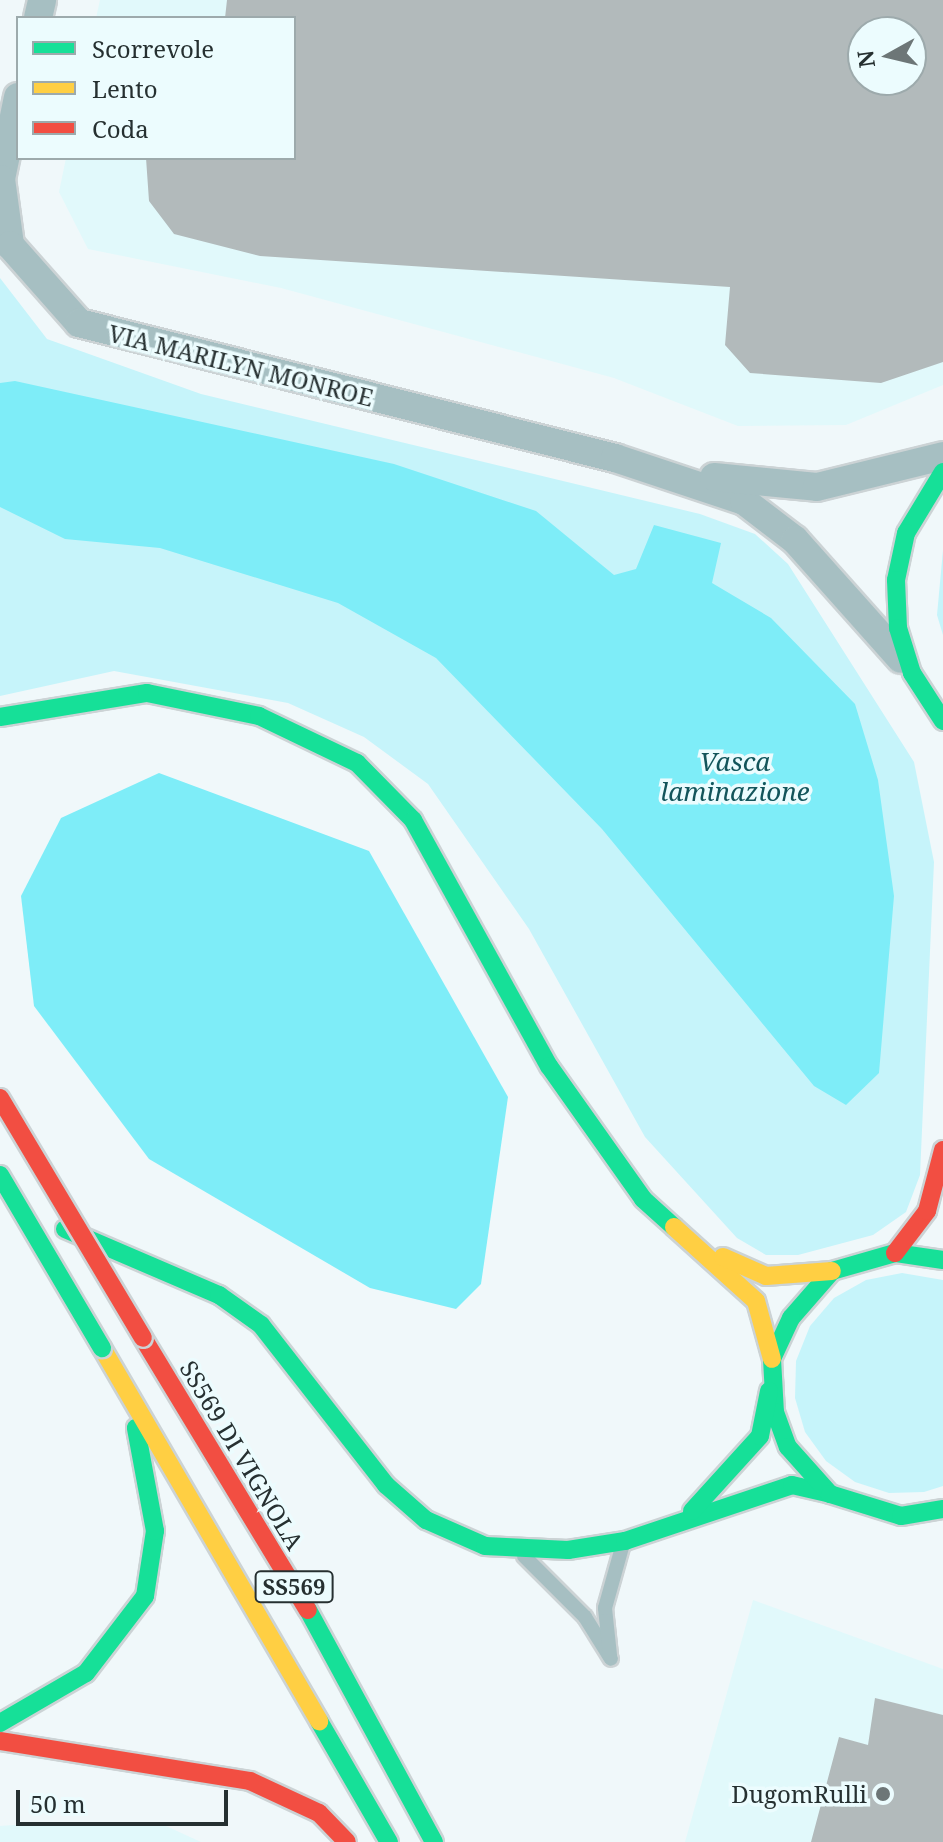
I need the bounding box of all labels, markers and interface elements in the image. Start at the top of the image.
legend [16,16,296,160]
north arrow [847,16,927,96]
text: Scorrevole [92,32,214,65]
text: N [849,48,881,70]
text: Lento [92,72,158,105]
text: Coda [92,112,149,145]
street label: VIA MARILYN MONROE [106,318,376,412]
water label: Vasca laminazione [660,746,810,808]
street label: SS569 DI VIGNOLA [174,1355,310,1555]
road number: SS569 [254,1569,334,1605]
scale bar [20,1774,232,1824]
place label: DugomRulli [731,1780,867,1808]
marker: DugomRulli [874,1785,892,1803]
text: 50 m [30,1787,86,1820]

